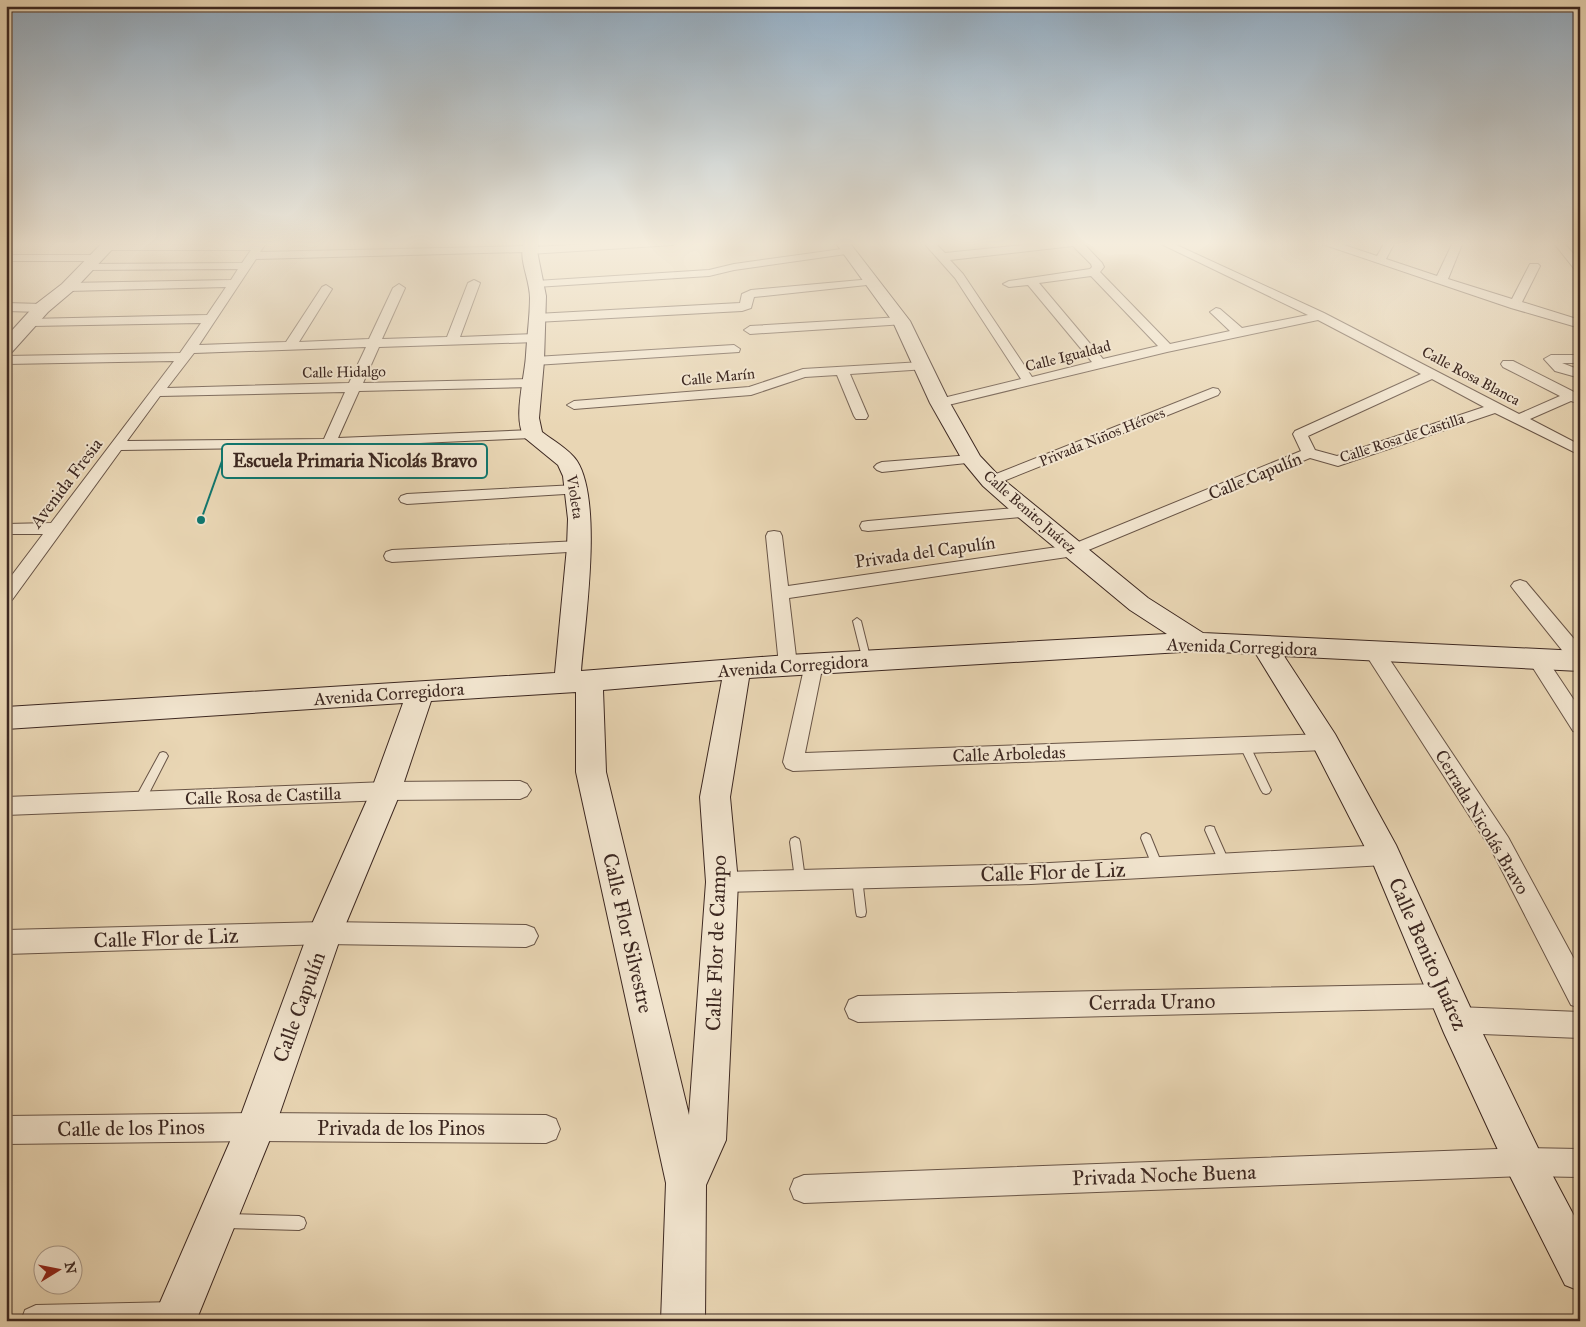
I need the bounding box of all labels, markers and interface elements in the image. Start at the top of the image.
street label: Calle Igualdad [1023,337,1113,375]
street label: Calle Rosa Blanca [1419,343,1524,410]
street label: Calle Hidalgo [302,362,386,382]
street label: Calle Marín [680,364,756,390]
street label: Privada Niños Héroes [1037,404,1167,470]
street label: Calle Rosa de Castilla [1337,409,1467,467]
street label: Avenida Fresia [24,433,107,533]
callout: Escuela Primaria Nicolás Bravo [222,444,487,478]
street label: Calle Capulín [1205,447,1305,505]
text: Escuela Primaria Nicolás Bravo [233,449,478,472]
street label: Calle Benito Juárez [979,467,1080,558]
street label: Violeta [563,473,587,521]
street label: Privada del Capulín [853,531,997,573]
street label: Avenida Corregidora [1165,633,1318,662]
street label: Avenida Corregidora [716,650,869,683]
street label: Avenida Corregidora [312,678,465,711]
street label: Calle Arboledas [952,741,1066,767]
street label: Cerrada Nicolás Bravo [1430,746,1534,898]
street label: Calle Rosa de Castilla [185,782,342,810]
street label: Calle Flor Silvestre [597,850,659,1016]
street label: Calle Flor de Campo [700,854,732,1031]
street label: Calle Flor de Liz [980,856,1126,888]
street label: Calle Benito Juárez [1383,874,1473,1035]
street label: Calle Flor de Liz [93,922,239,954]
street label: Calle Capulín [267,948,331,1066]
street label: Cerrada Urano [1089,988,1216,1016]
street label: Calle de los Pinos [57,1114,205,1142]
street label: Privada de los Pinos [317,1115,485,1141]
street label: Privada Noche Buena [1072,1159,1257,1191]
north arrow [32,1244,82,1294]
text: N [61,1261,80,1275]

